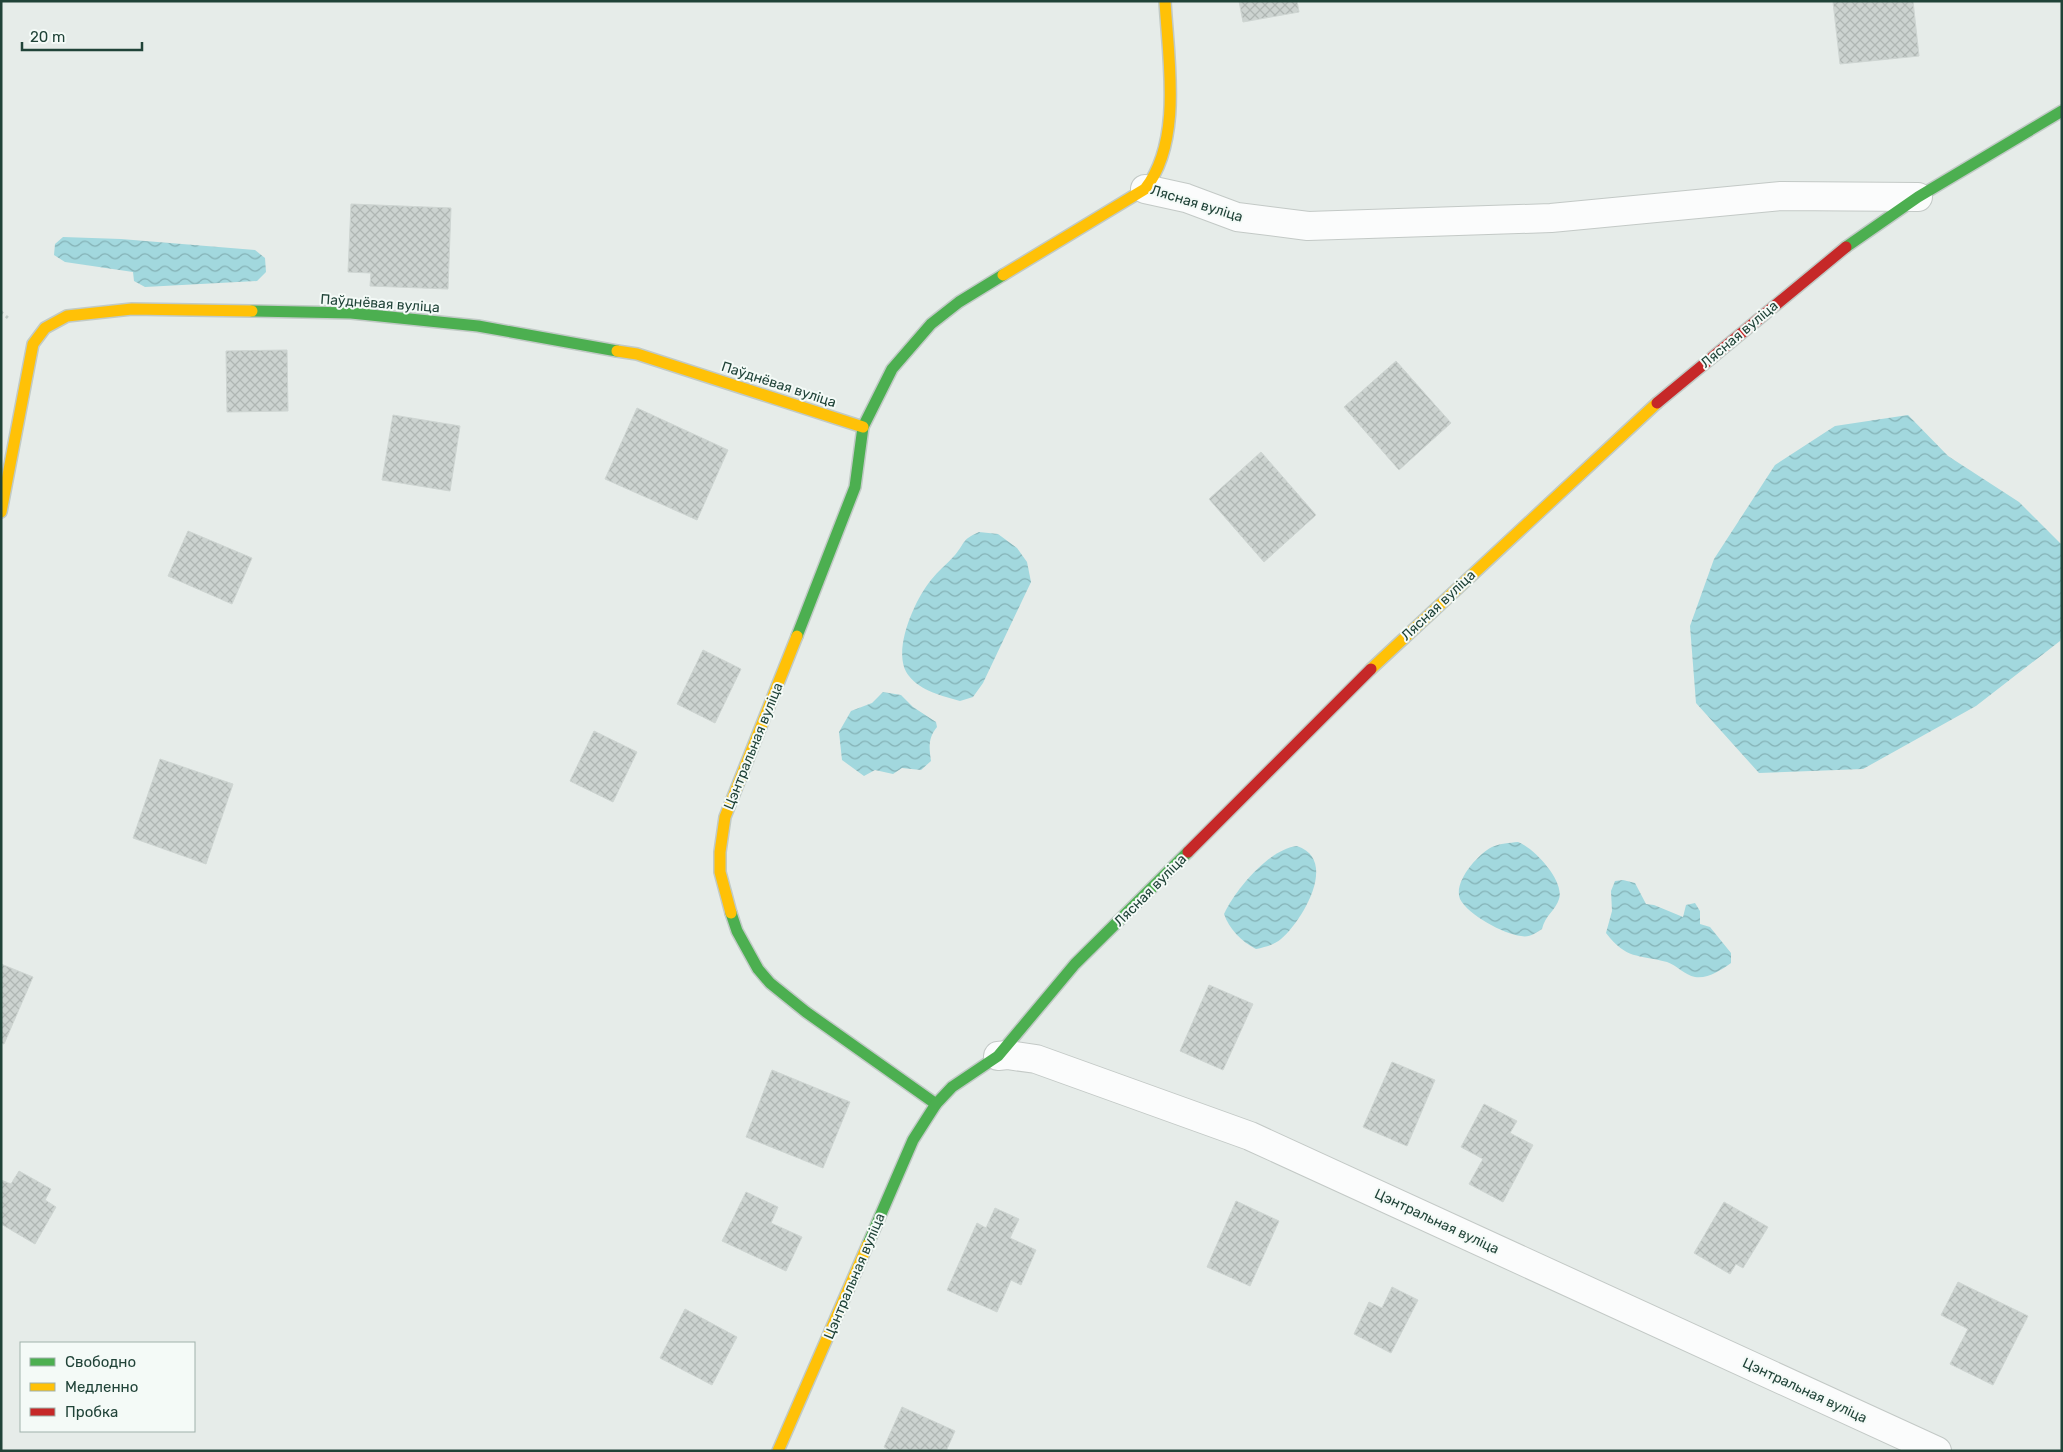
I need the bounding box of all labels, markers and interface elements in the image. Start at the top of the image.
scale bar [22,20,142,52]
text: 20 m [30,28,65,46]
street label: Лясная вуліца [1149,181,1245,226]
street label: Паўднёвая вуліца [320,291,440,316]
street label: Лясная вуліца [1697,297,1781,372]
street label: Паўднёвая вуліца [719,358,838,411]
street label: Лясная вуліца [1398,567,1479,644]
street label: Цэнтральная вуліца [720,680,787,812]
street label: Лясная вуліца [1111,851,1190,930]
street label: Цэнтральная вуліца [1372,1185,1502,1258]
street label: Цэнтральная вуліца [820,1211,889,1342]
legend [20,1342,195,1432]
text: Свободно [65,1353,136,1371]
street label: Цэнтральная вуліца [1740,1354,1870,1427]
text: Медленно [65,1378,138,1396]
text: Пробка [65,1403,118,1421]

